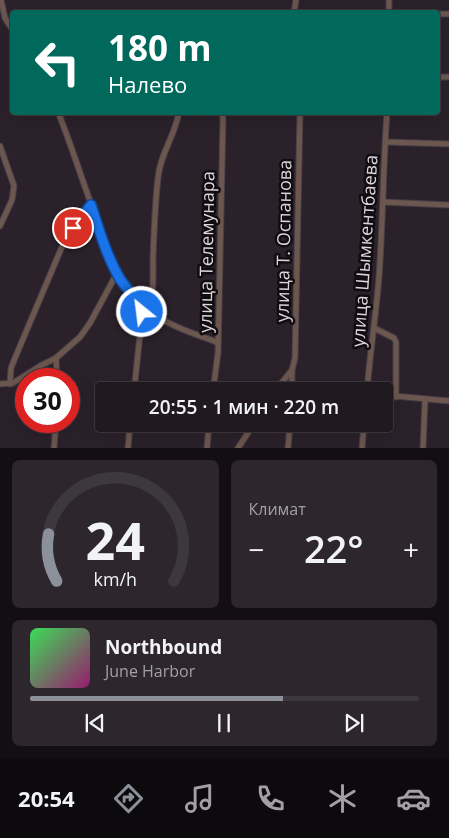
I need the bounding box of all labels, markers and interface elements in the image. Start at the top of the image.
text: 180 m [108,24,212,71]
icon: left [25,30,90,95]
text: Налево [108,69,187,99]
street label: улица Шымкентбаева [345,154,383,348]
street label: улица Т. Оспанова [270,160,296,322]
street label: улица Телемунара [193,171,219,333]
pin [52,207,94,249]
icon: arrive [59,214,87,242]
position arrow [115,285,167,337]
speed limit sign: 30 [15,368,80,433]
text: 20:55 · 1 мин · 220 m [149,394,339,420]
text: Климат [249,498,306,520]
text: 24 [86,504,145,575]
text: 22° [304,522,364,574]
text: − [249,530,265,568]
text: + [403,530,419,568]
text: km/h [94,567,137,591]
text: Northbound [105,634,222,660]
text: June Harbor [105,660,195,682]
icon: previous [81,709,109,737]
icon: pause [210,709,238,737]
icon: next [340,709,368,737]
icon: directions [111,781,146,816]
icon: music [182,781,217,816]
icon: phone [253,781,288,816]
icon: climate [325,781,360,816]
icon: car [396,781,431,816]
text: 20:54 [18,783,75,813]

